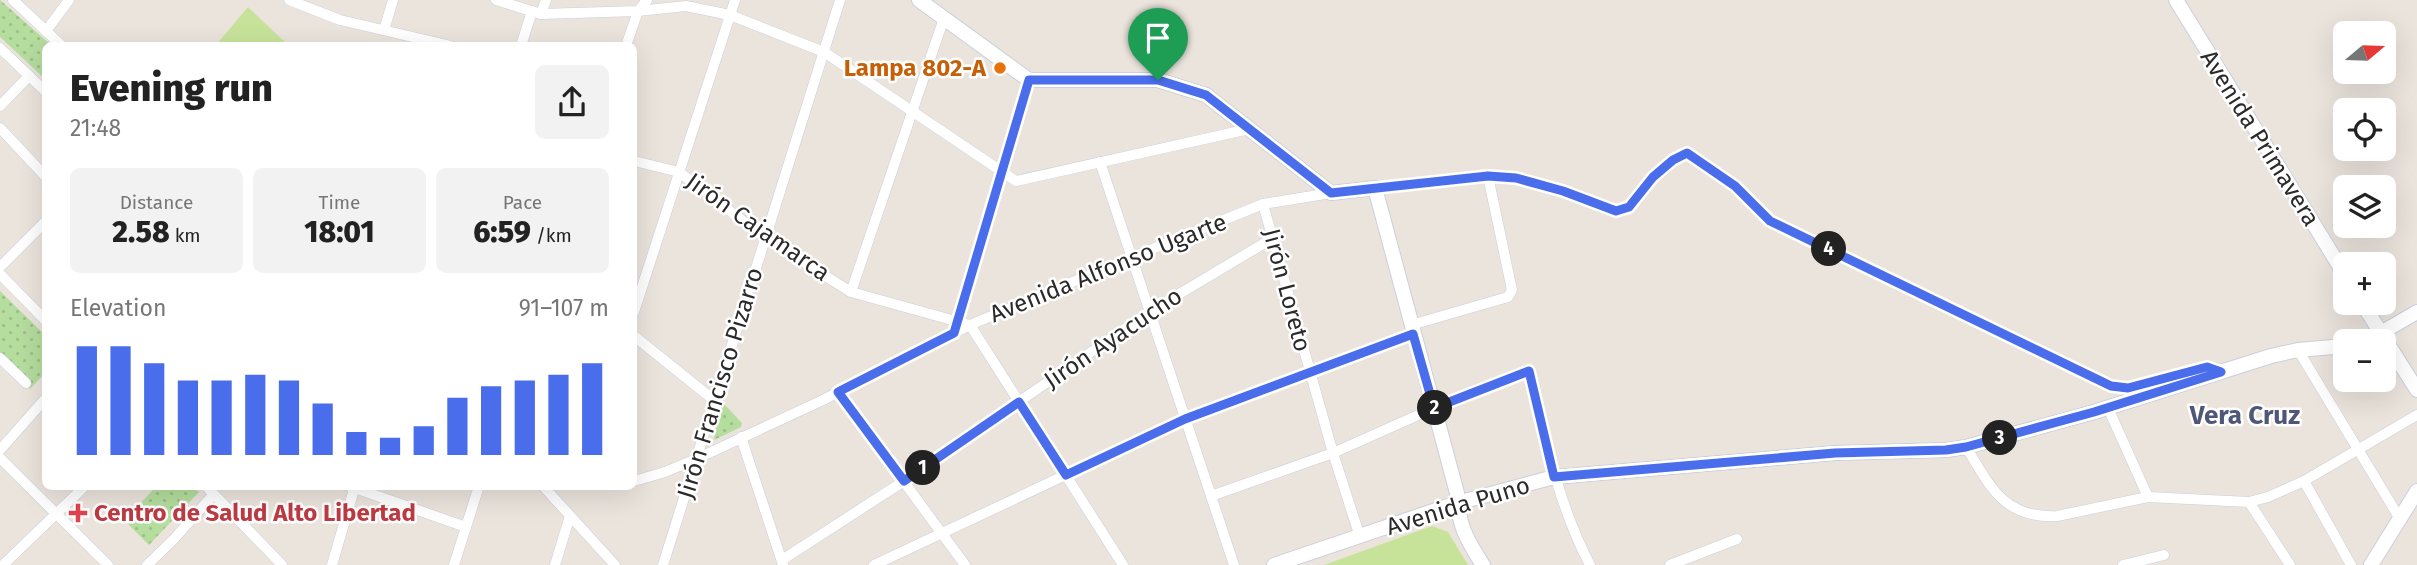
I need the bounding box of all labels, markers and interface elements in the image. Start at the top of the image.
pin [1128,8,1188,80]
icon: arrive [1139,19,1177,57]
north arrow [2333,21,2396,84]
map controls [2333,21,2396,392]
street label: Avenida Primavera [2195,45,2325,231]
place label: Lampa 802-A [844,54,987,82]
marker: Lampa 802-A [992,60,1008,76]
text: Evening run [70,65,273,111]
button: share [535,65,609,139]
button: locate [2333,98,2396,161]
text: 21:48 [70,114,121,142]
street label: Jirón Cajamarca [681,167,835,287]
button: layers [2333,175,2396,238]
text: Distance [120,191,193,214]
text: Time [319,191,360,214]
text: Pace [503,191,542,214]
street label: Avenida Alfonso Ugarte [985,208,1231,328]
text: 2.58 [112,214,170,250]
text: 18:01 [304,214,375,250]
text: 6:59 [473,214,531,250]
text: km [170,224,201,247]
text: /km [531,224,572,247]
street label: Jirón Loreto [1257,225,1317,355]
pin: 4 [1812,232,1846,266]
text: 4 [1823,237,1834,260]
button: + [2333,252,2396,315]
street label: Jirón Francisco Pizarro [672,264,768,502]
street label: Jirón Ayacucho [1039,282,1187,394]
text: Elevation [70,294,166,322]
text: 91–107 m [519,294,609,322]
button: − [2333,329,2396,392]
pin: 2 [1418,390,1452,426]
text: 2 [1430,396,1439,419]
district label: Vera Cruz [2189,400,2300,431]
pin: 3 [1982,420,2018,456]
text: 3 [1995,426,2004,449]
pin: 1 [906,450,940,486]
text: 1 [918,456,927,479]
street label: Avenida Puno [1383,471,1533,541]
place label: Centro de Salud Alto Libertad [94,499,416,527]
marker: Centro de Salud Alto Libertad [68,503,88,523]

